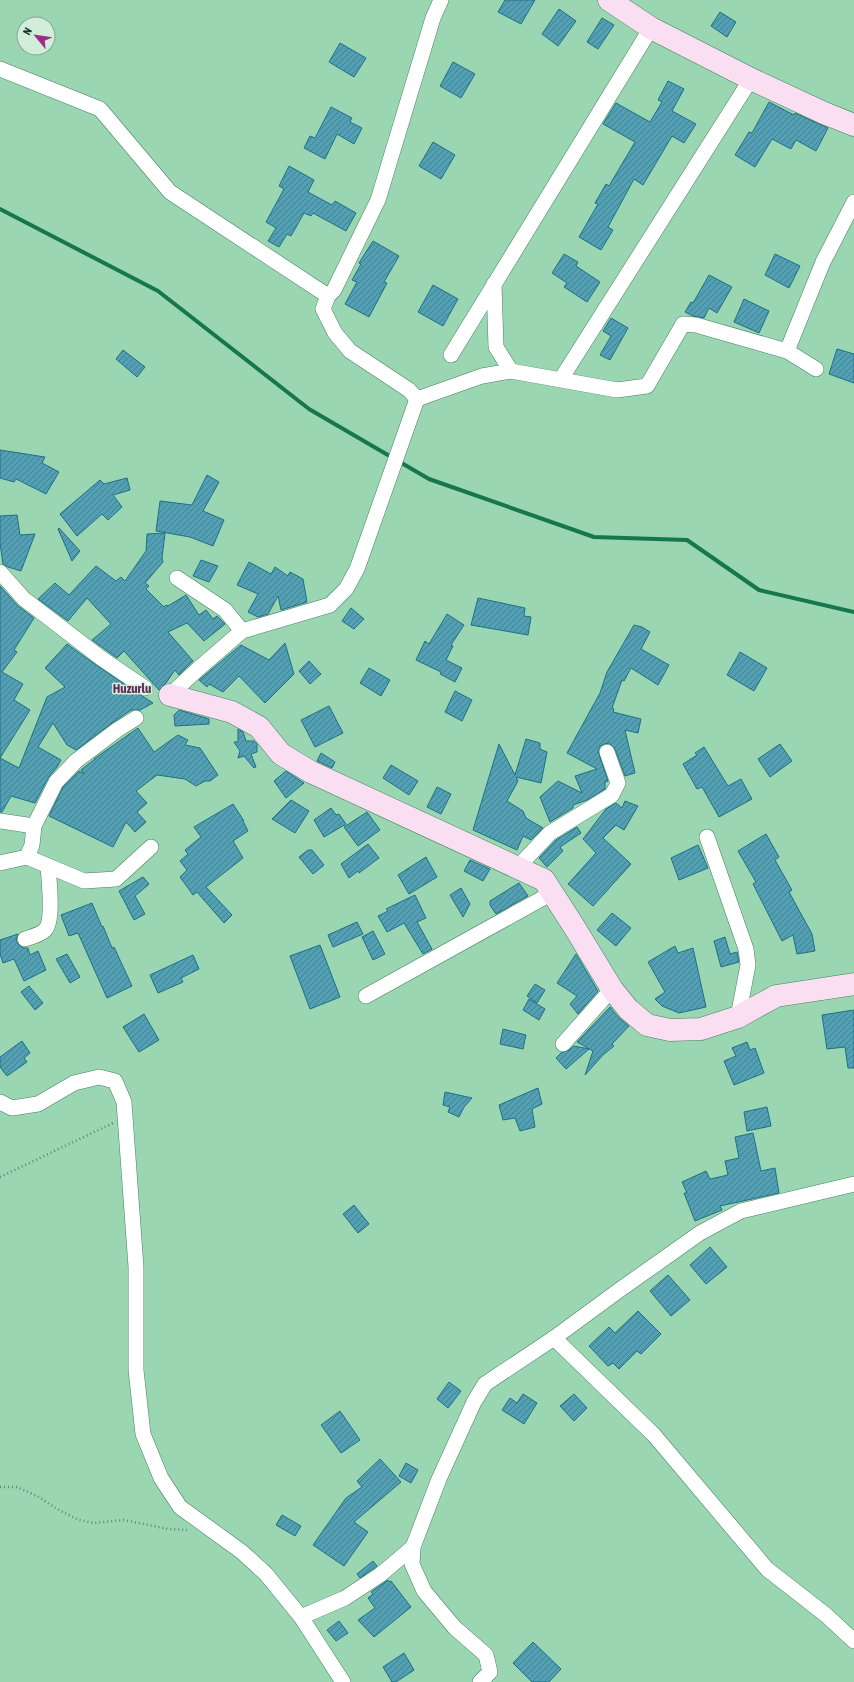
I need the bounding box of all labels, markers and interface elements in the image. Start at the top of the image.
north arrow [16,16,56,56]
text: N [20,25,34,37]
district label: Huzurlu [113,681,151,696]

